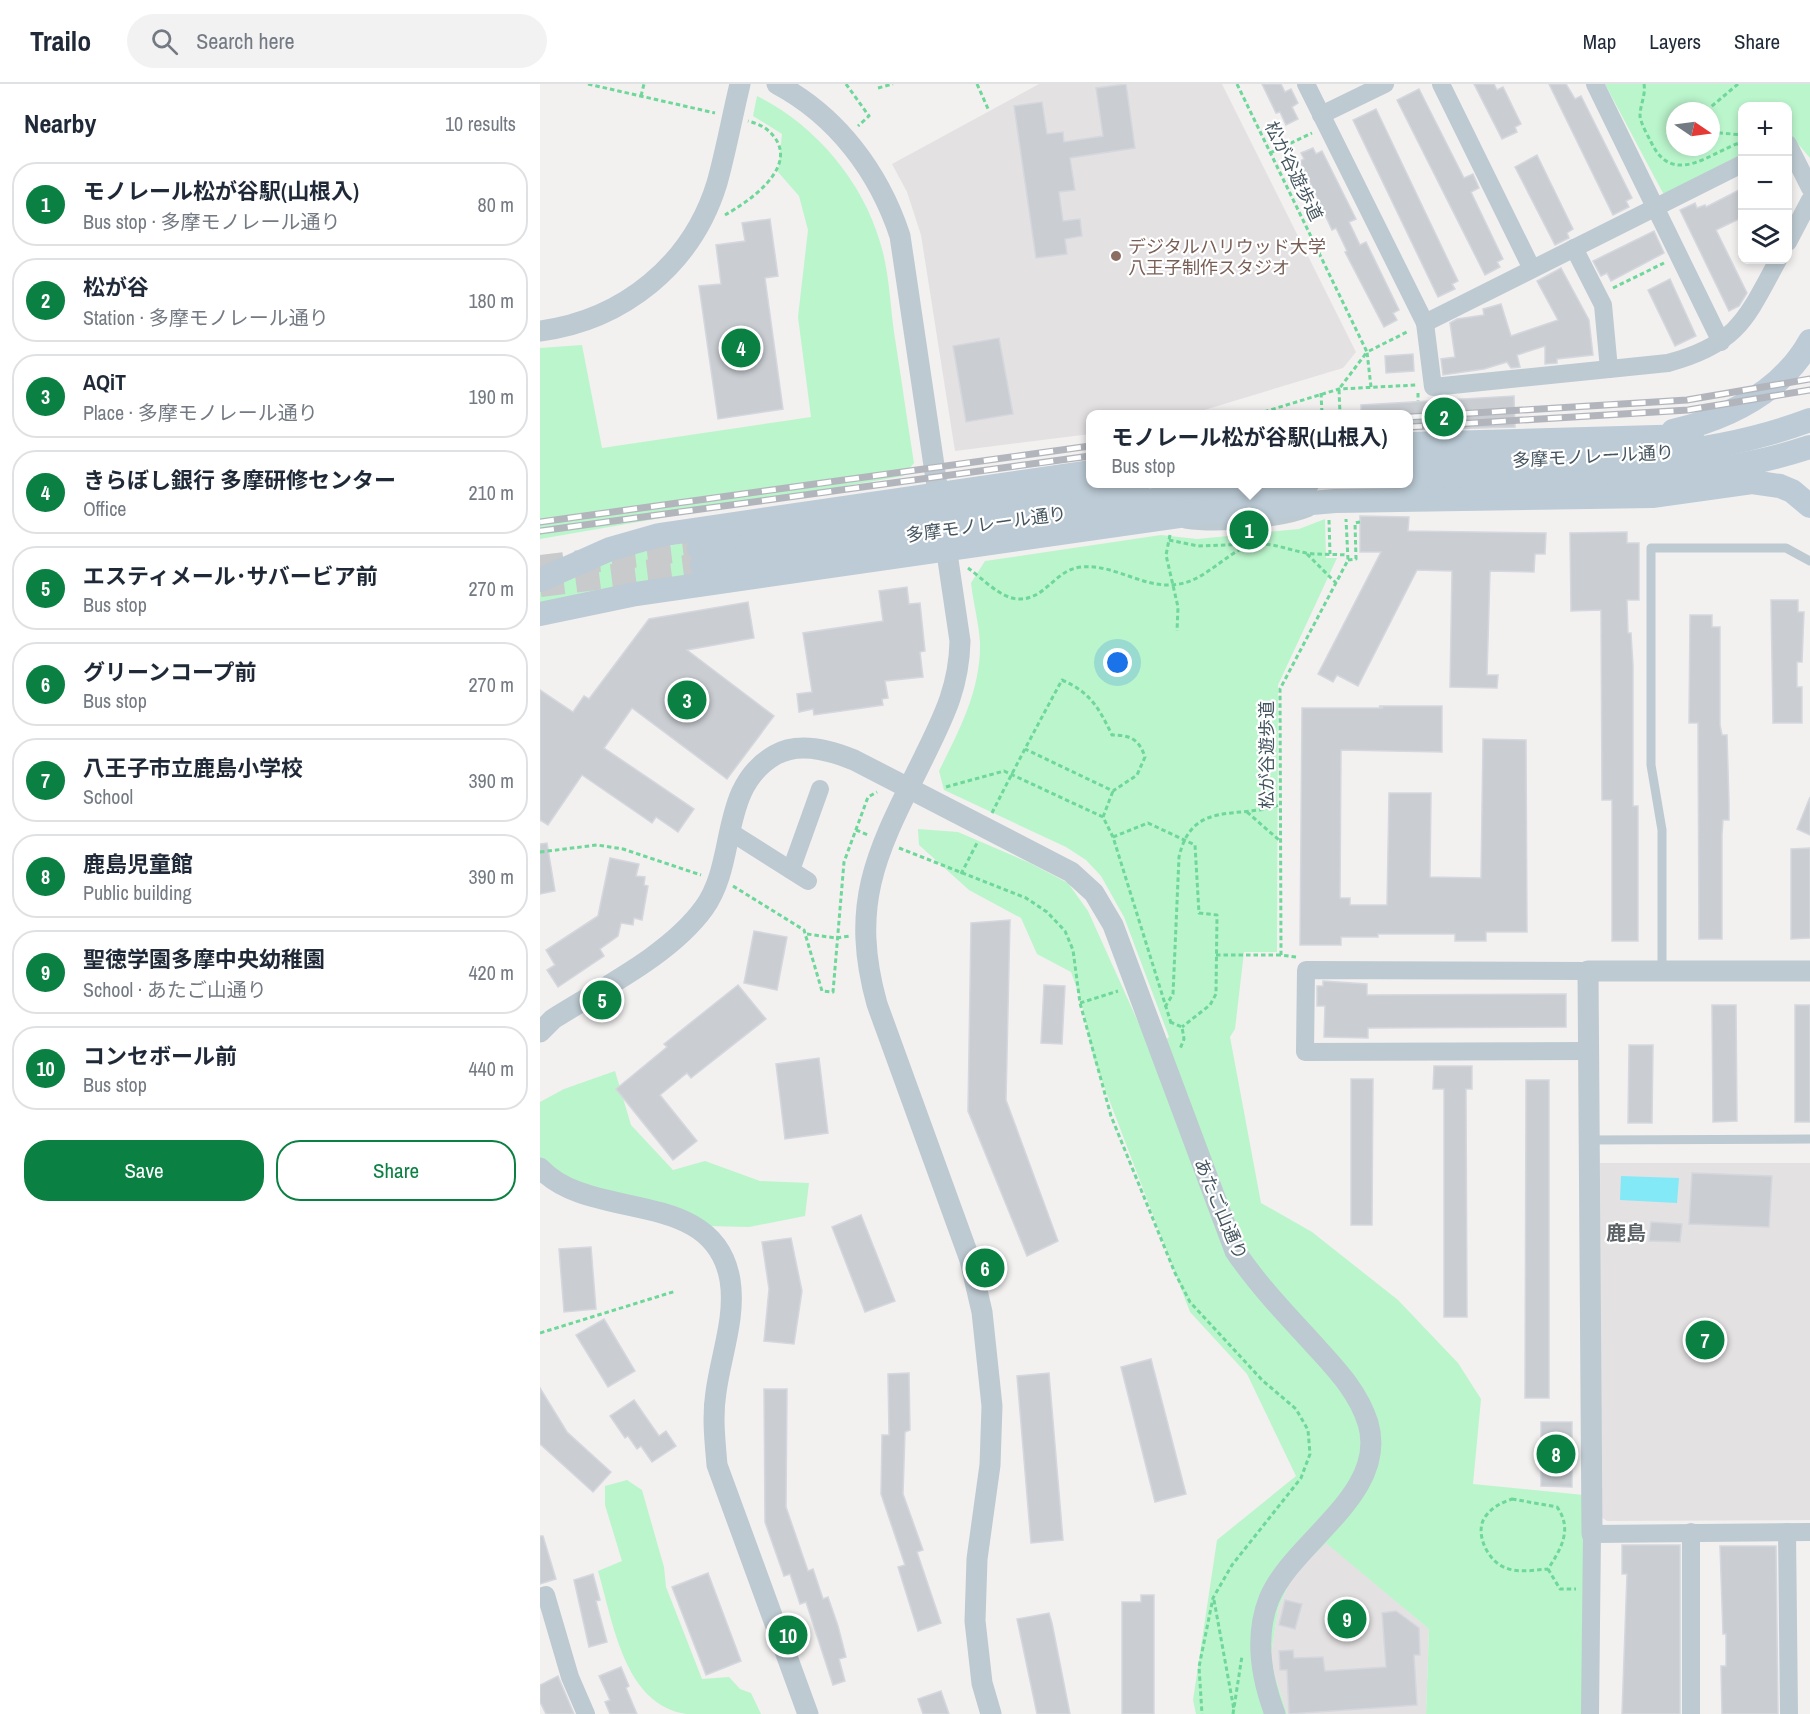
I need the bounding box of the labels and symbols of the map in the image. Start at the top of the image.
north arrow [1666,102,1720,156]
street label: 松が谷遊歩道 [1259,117,1329,225]
place label: デジタルハリウッド大学 八王子制作スタジオ [1128,234,1326,280]
marker: デジタルハリウッド大学 八王子制作スタジオ [1109,249,1123,263]
pin: 4 [722,326,760,370]
pin: 2 [1424,394,1464,440]
street label: 多摩モノレール通り [1511,439,1675,473]
street label: 多摩モノレール通り [904,500,1068,548]
pin: 1 [1230,508,1268,552]
your location [1103,648,1132,677]
pin: 3 [668,678,706,722]
street label: 松が谷遊歩道 [1254,701,1279,809]
pin: 5 [582,978,622,1022]
street label: あたご山通り [1188,1154,1254,1264]
district label: 鹿島 [1606,1219,1646,1246]
pin: 6 [966,1246,1004,1290]
pin: 7 [1686,1318,1724,1362]
pin: 8 [1536,1432,1576,1476]
pin: 9 [1328,1596,1366,1642]
pin: 10 [768,1612,808,1658]

